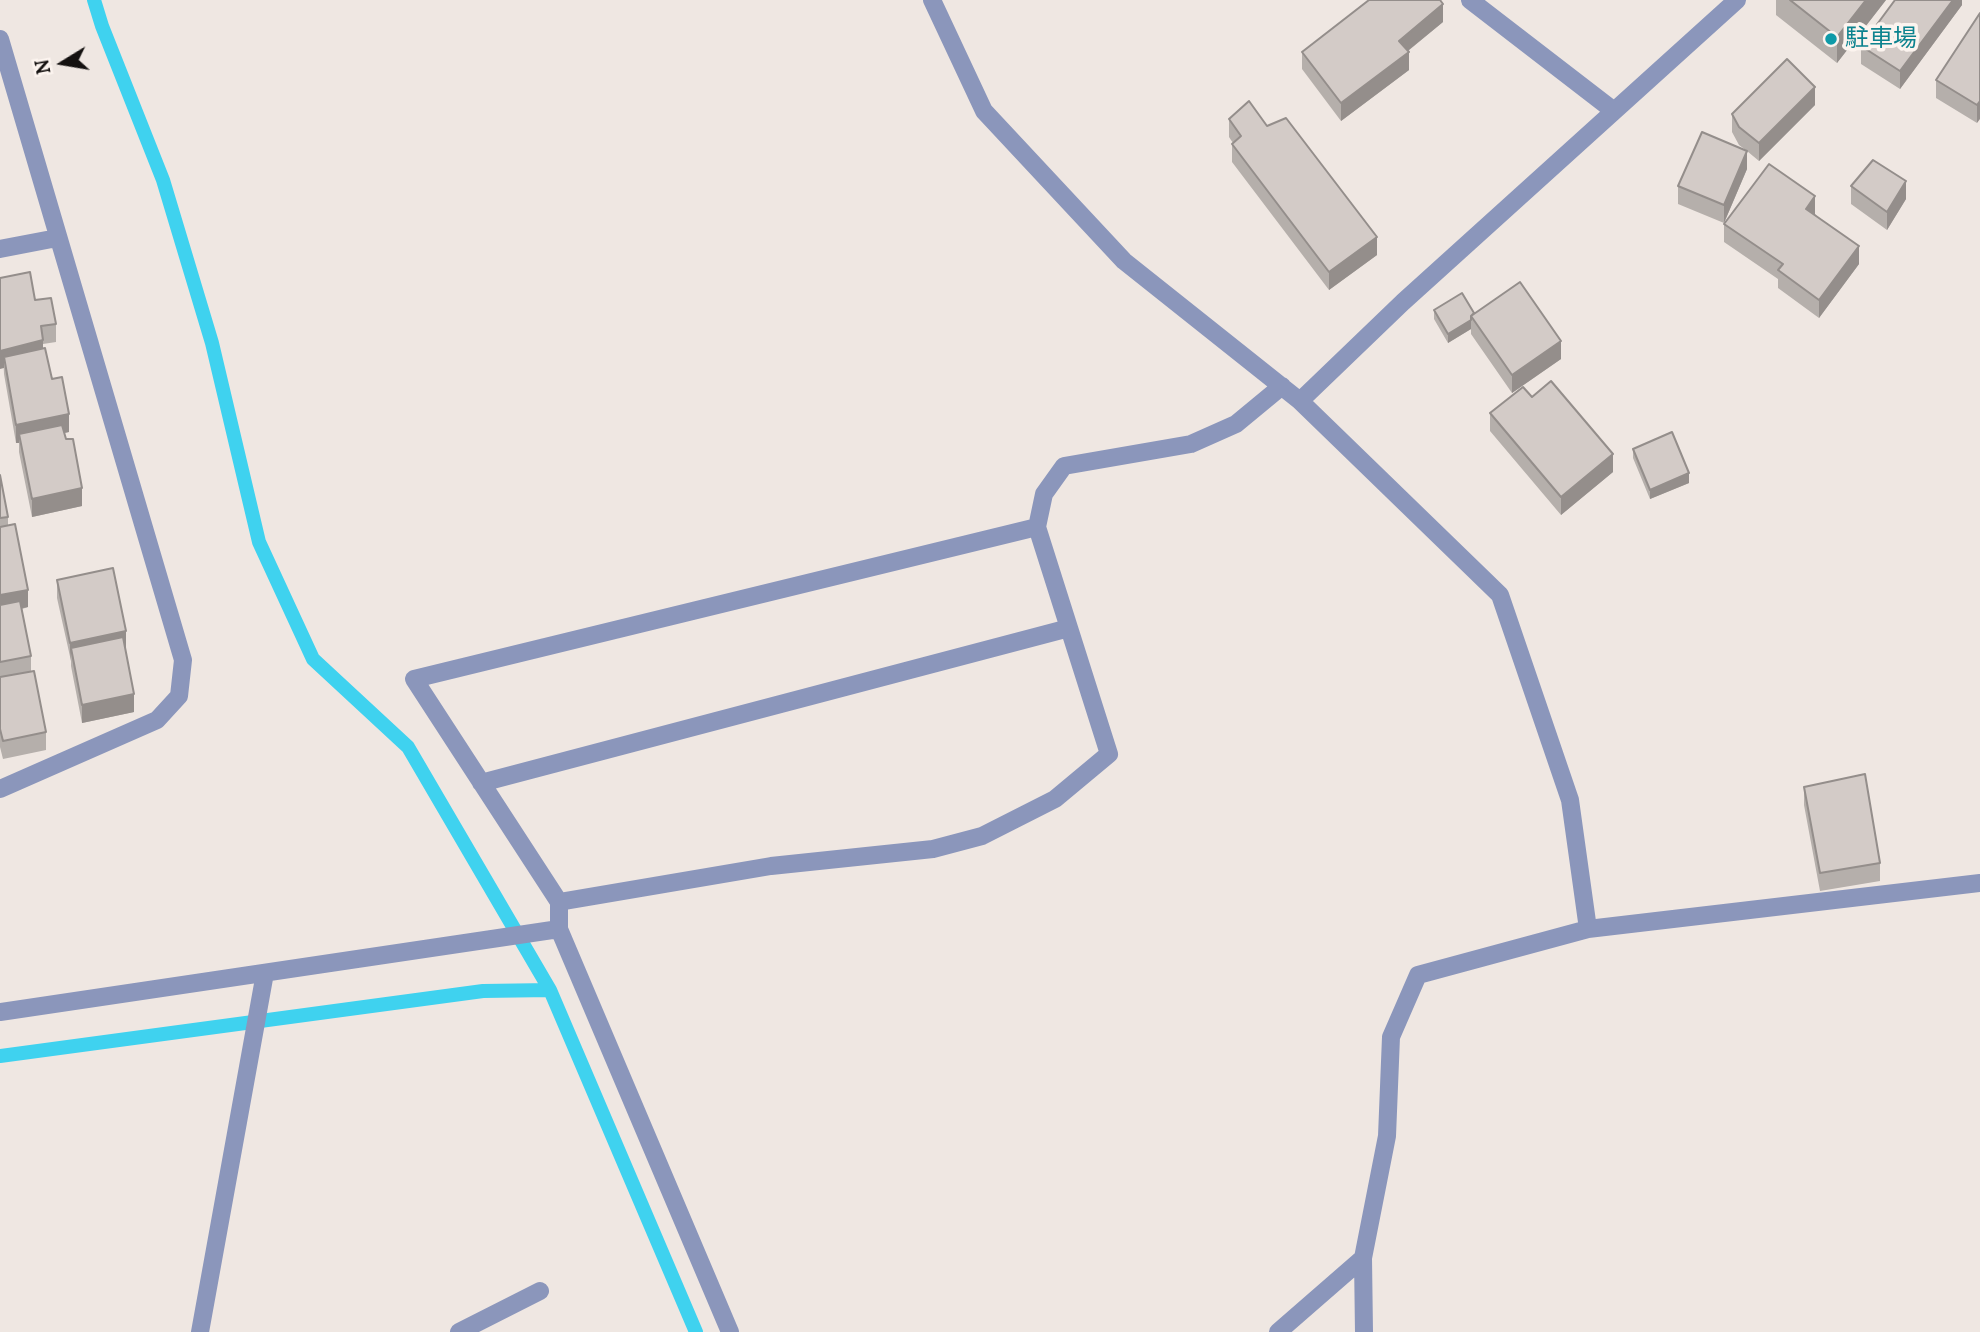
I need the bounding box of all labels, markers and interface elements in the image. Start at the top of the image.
place label: 駐車場 [1845,25,1917,53]
north arrow [28,28,98,98]
marker: 駐車場 [1823,31,1839,47]
text: N [29,58,56,77]

